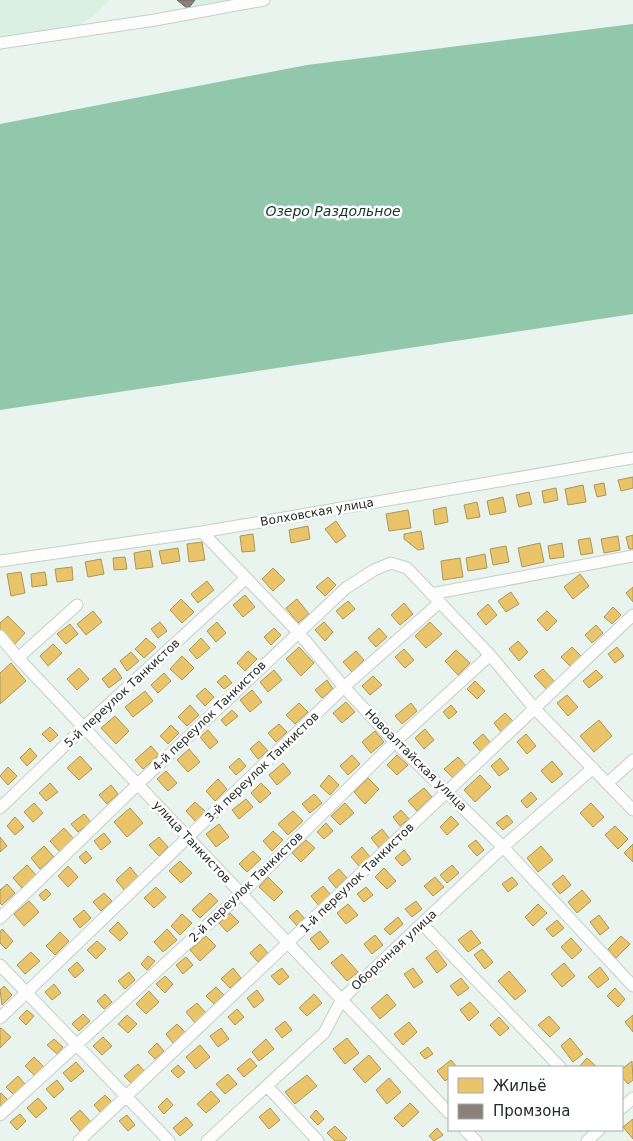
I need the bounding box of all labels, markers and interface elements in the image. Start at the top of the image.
water label: Озеро Раздольное [265,203,401,219]
street label: Волховская улица [259,495,375,529]
street label: 5-й переулок Танкистов [61,636,183,750]
street label: 4-й переулок Танкистов [149,658,269,774]
street label: Новоалтайская улица [362,706,470,814]
street label: 3-й переулок Танкистов [202,709,322,825]
street label: улица Танкистов [150,798,234,886]
street label: 1-й переулок Танкистов [297,820,417,936]
street label: 2-й переулок Танкистов [186,829,306,945]
street label: Оборонная улица [349,907,439,993]
legend [448,1066,623,1131]
text: Жильё [493,1077,547,1095]
text: Промзона [493,1102,570,1120]

